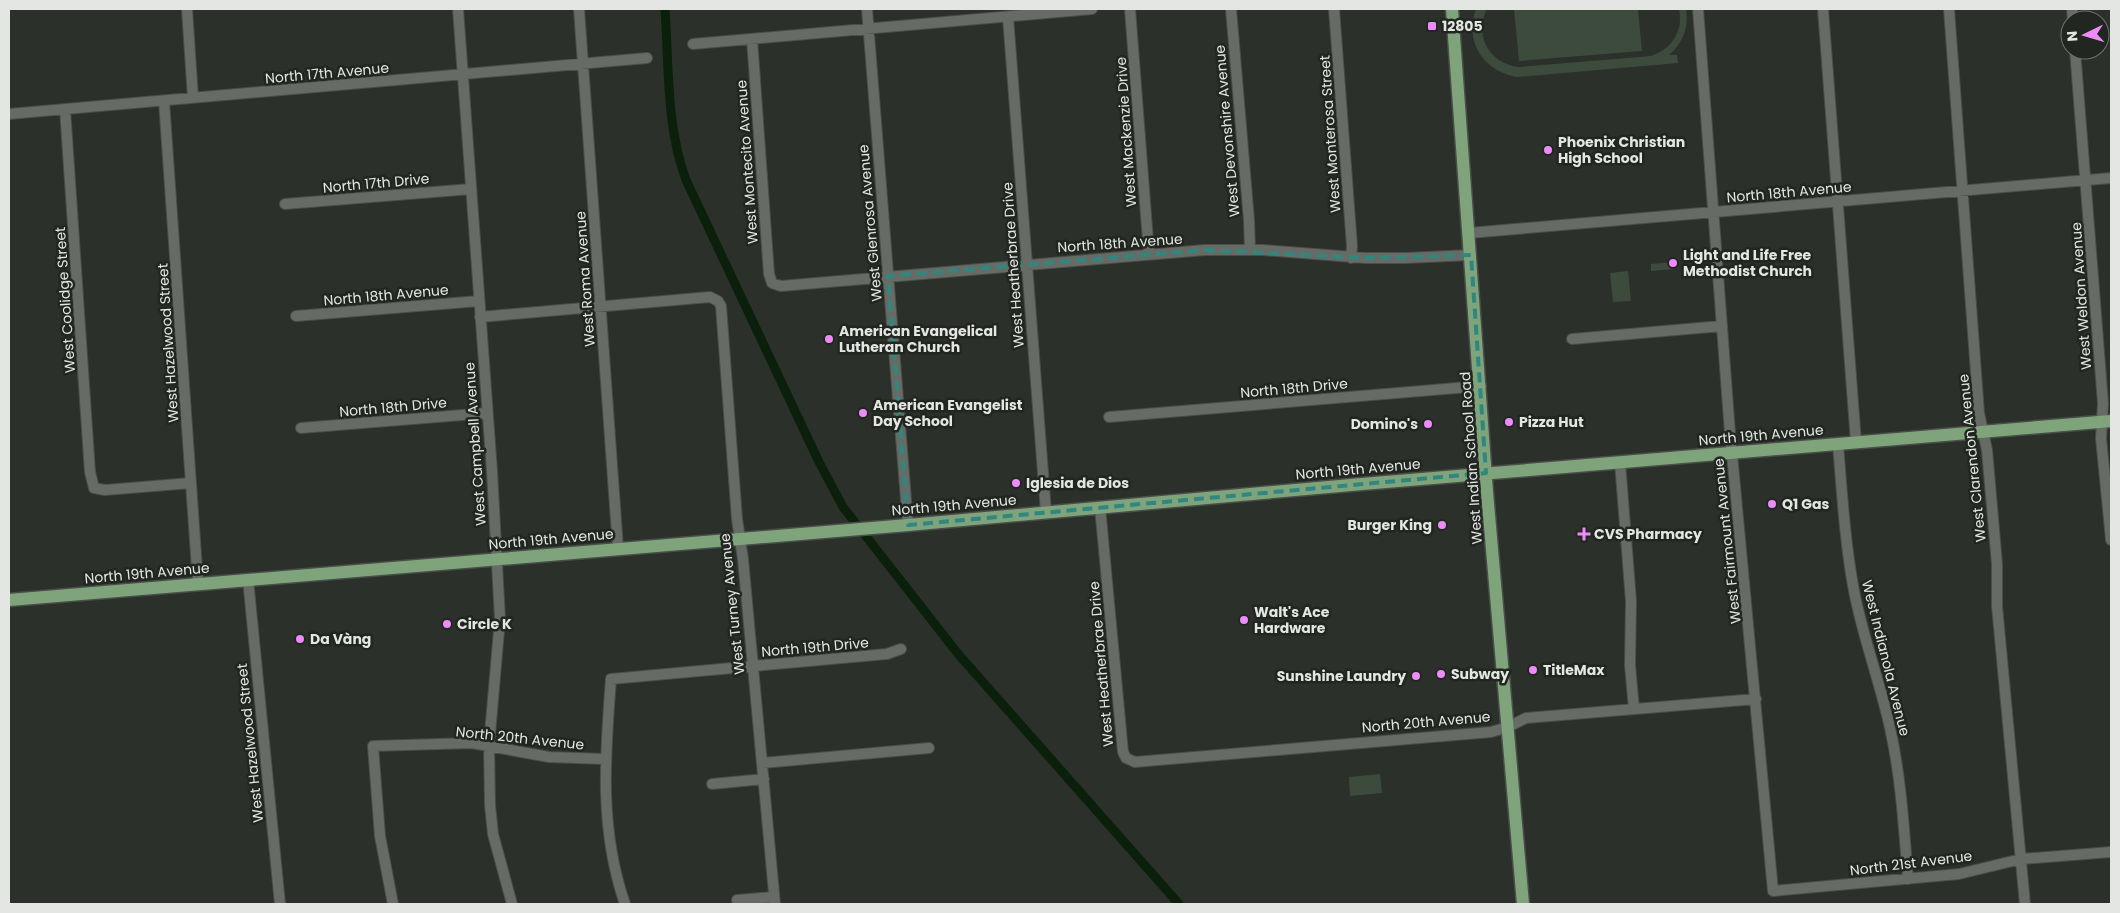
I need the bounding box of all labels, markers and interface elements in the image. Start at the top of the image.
north arrow [2060,10,2110,60]
place label: 12805 [1442,16,1483,36]
marker: 12805 [1426,20,1438,32]
text: N [2062,30,2082,42]
street label: West Devonshire Avenue [1209,44,1244,218]
street label: West Monterosa Street [1315,55,1345,213]
street label: West Mackenzie Drive [1111,56,1141,208]
street label: North 17th Avenue [264,58,390,88]
street label: West Montecito Avenue [731,79,763,245]
place label: Phoenix Christian High School [1558,132,1685,168]
street label: West Glenrosa Avenue [853,143,887,302]
marker: Phoenix Christian High School [1542,144,1554,156]
street label: North 17th Drive [322,168,430,198]
street label: North 18th Avenue [1726,177,1853,207]
street label: West Heatherbrae Drive [997,181,1029,348]
street label: West Roma Avenue [570,210,600,348]
street label: West Weldon Avenue [2066,221,2096,371]
street label: West Coolidge Street [50,226,80,374]
street label: North 18th Avenue [1057,229,1184,257]
place label: Light and Life Free Methodist Church [1683,245,1812,281]
marker: Light and Life Free Methodist Church [1667,257,1679,269]
street label: West Hazelwood Street [152,263,184,423]
street label: North 18th Avenue [323,280,450,310]
place label: American Evangelical Lutheran Church [839,321,997,357]
marker: American Evangelical Lutheran Church [823,333,835,345]
street label: West Campbell Avenue [459,361,491,526]
street label: West Indian School Road [1455,371,1487,545]
street label: North 18th Drive [1239,373,1349,403]
street label: West Clarendon Avenue [1953,373,1991,543]
street label: North 18th Drive [338,392,448,422]
place label: American Evangelist Day School [873,395,1023,431]
marker: American Evangelist Day School [857,407,869,419]
place label: Pizza Hut [1519,412,1584,432]
place label: Domino's [1351,414,1418,434]
marker: Pizza Hut [1503,416,1515,428]
marker: Domino's [1422,418,1434,430]
street label: North 19th Avenue [1698,420,1825,450]
street label: North 19th Avenue [1295,454,1422,484]
street label: West Fairmount Avenue [1708,457,1746,625]
place label: Iglesia de Dios [1026,473,1129,493]
marker: Iglesia de Dios [1010,477,1022,489]
street label: North 19th Avenue [891,490,1018,520]
place label: Q1 Gas [1782,494,1829,514]
marker: Q1 Gas [1766,498,1778,510]
place label: Burger King [1347,515,1432,535]
marker: Burger King [1436,519,1448,531]
street label: North 19th Avenue [488,524,615,554]
place label: CVS Pharmacy [1594,524,1702,544]
marker: CVS Pharmacy [1578,528,1590,540]
street label: West Turney Avenue [715,532,749,676]
street label: North 19th Avenue [84,558,211,588]
street label: West Indianola Avenue [1857,578,1915,739]
street label: West Heatherbrae Drive [1084,580,1118,748]
place label: Walt's Ace Hardware [1254,602,1330,638]
place label: Circle K [457,614,512,634]
marker: Walt's Ace Hardware [1238,614,1250,626]
marker: Circle K [441,618,453,630]
place label: Da Vàng [310,629,371,649]
street label: North 19th Drive [760,632,870,662]
marker: Da Vàng [294,633,306,645]
place label: TitleMax [1543,660,1605,680]
street label: West Hazelwood Street [232,663,268,823]
place label: Subway [1451,664,1509,684]
marker: TitleMax [1527,664,1539,676]
place label: Sunshine Laundry [1277,666,1406,686]
marker: Subway [1435,668,1447,680]
marker: Sunshine Laundry [1410,670,1422,682]
street label: North 20th Avenue [1361,706,1491,738]
street label: North 20th Avenue [455,721,586,755]
street label: North 21st Avenue [1849,846,1974,880]

